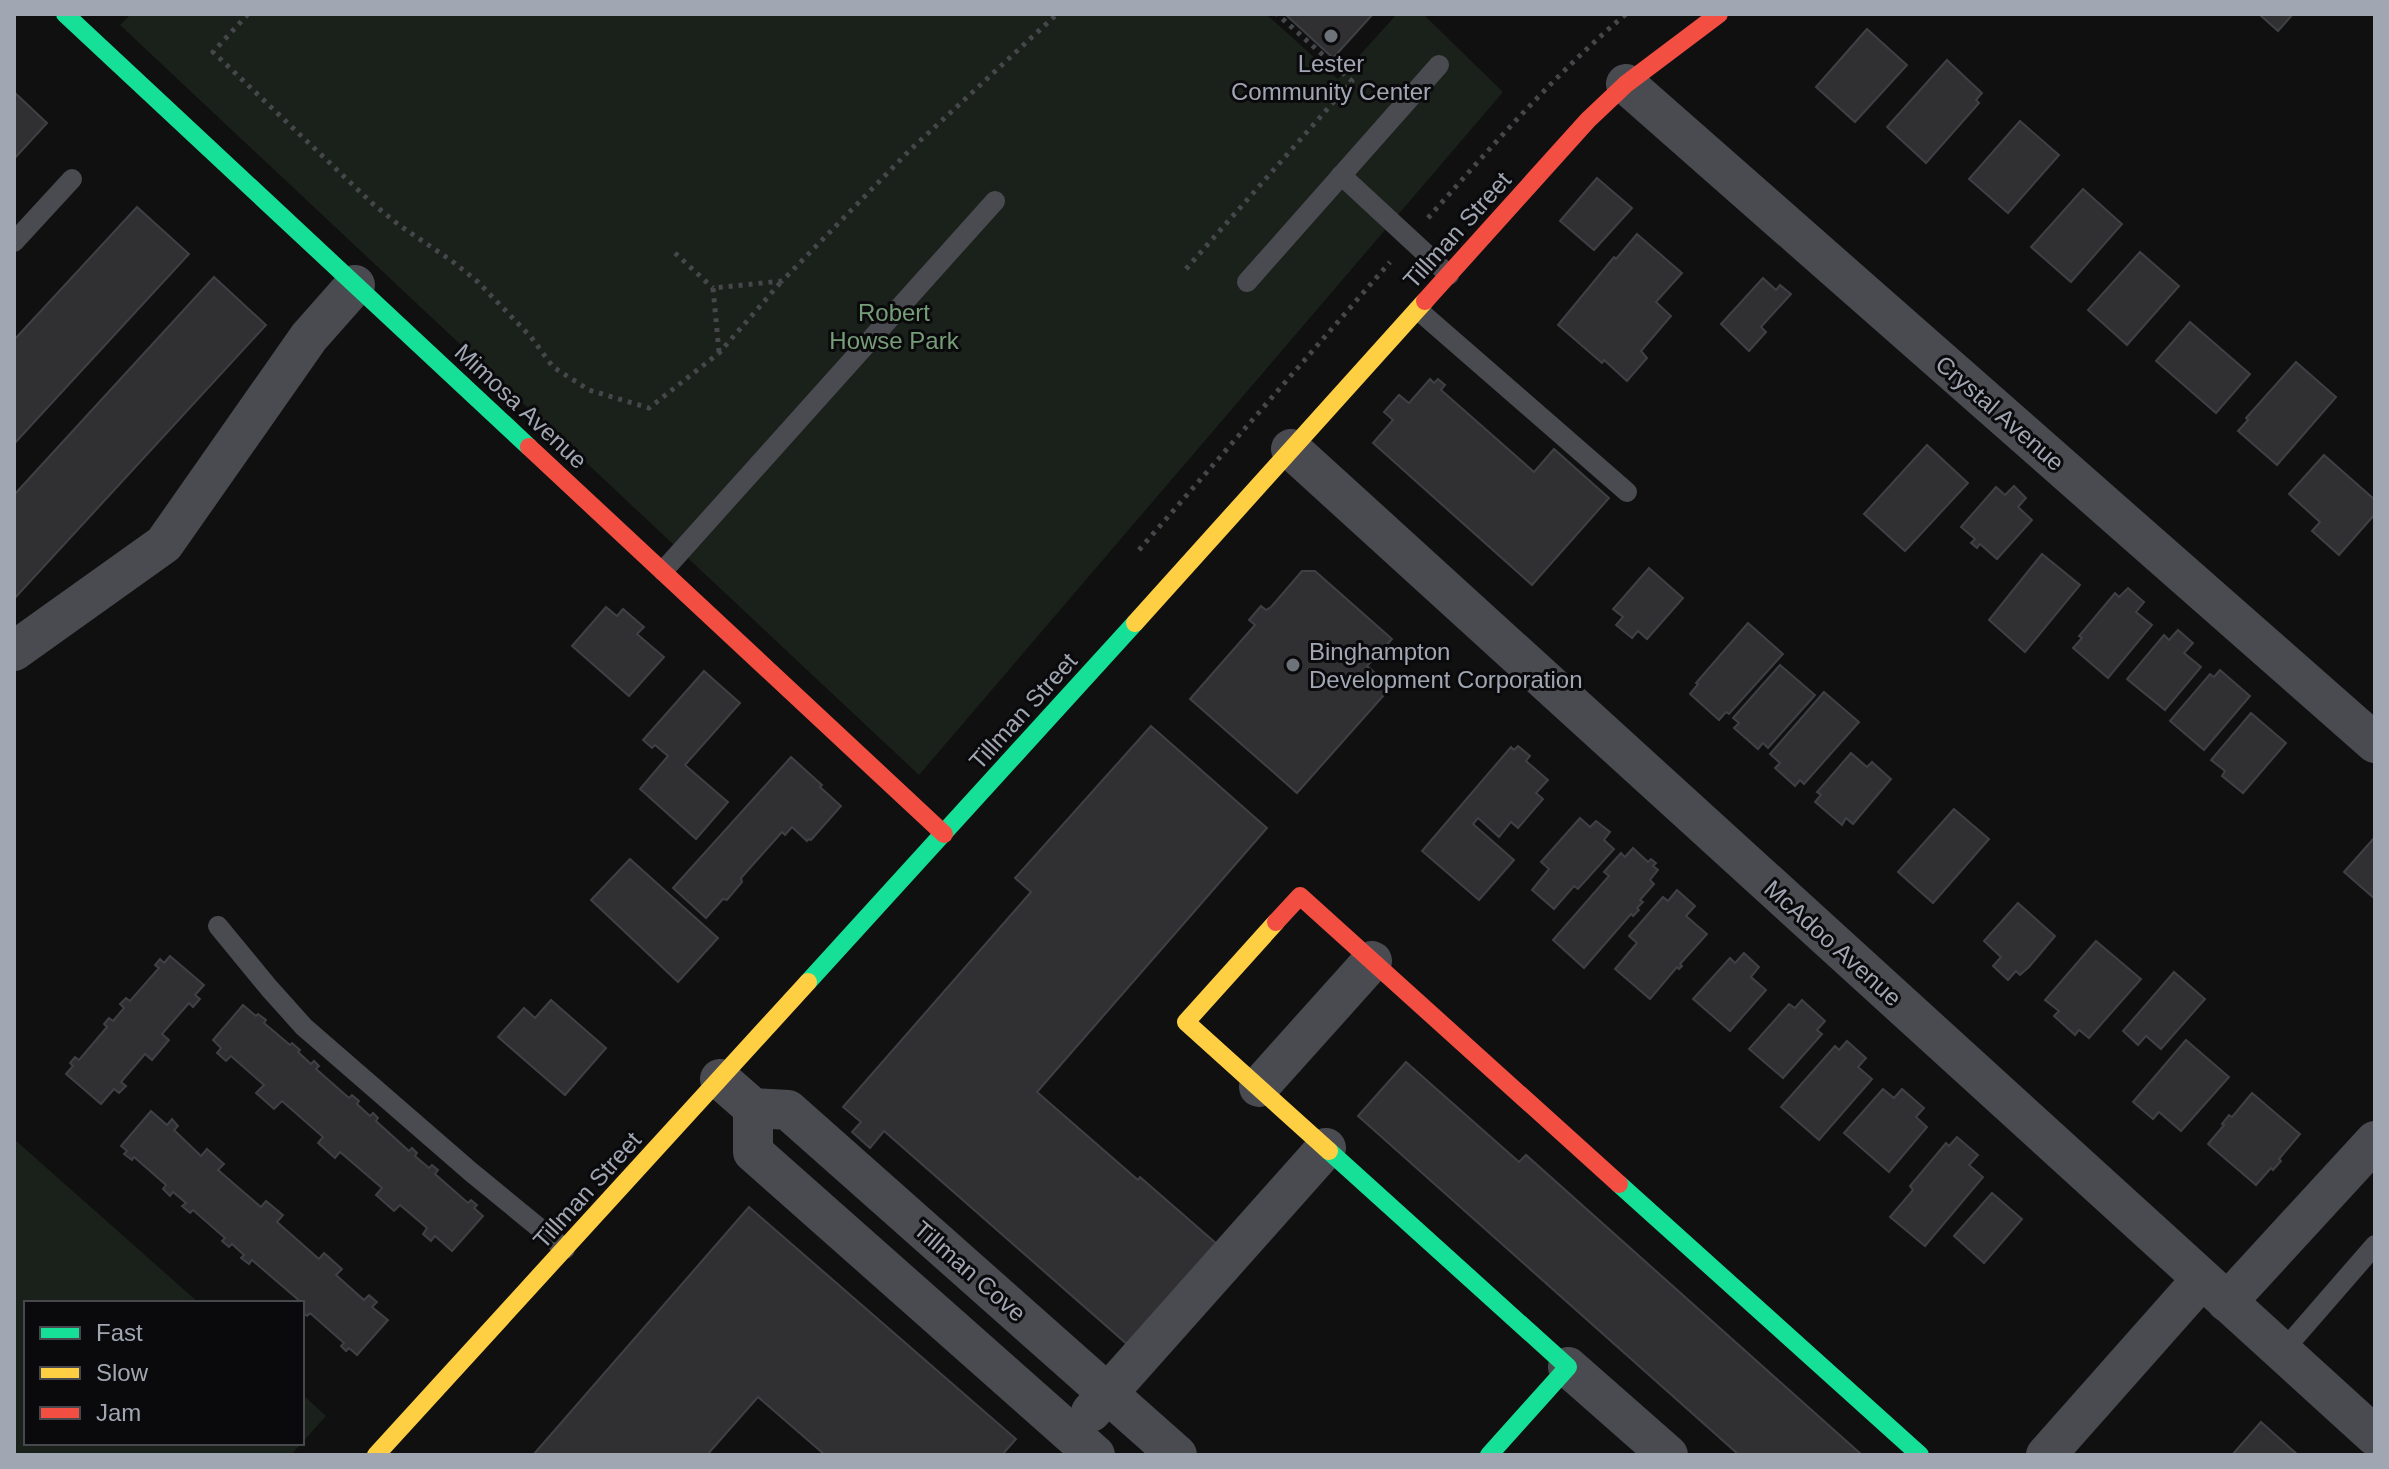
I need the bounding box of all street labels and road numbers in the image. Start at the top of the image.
street label: Tillman Street [1398,166,1516,294]
street label: Mimosa Avenue [450,338,592,474]
street label: Crystal Avenue [1930,350,2070,476]
street label: Tillman Street [964,647,1082,775]
street label: McAdoo Avenue [1759,875,1907,1011]
street label: Tillman Street [528,1126,646,1254]
street label: Tillman Cove [909,1215,1031,1327]

